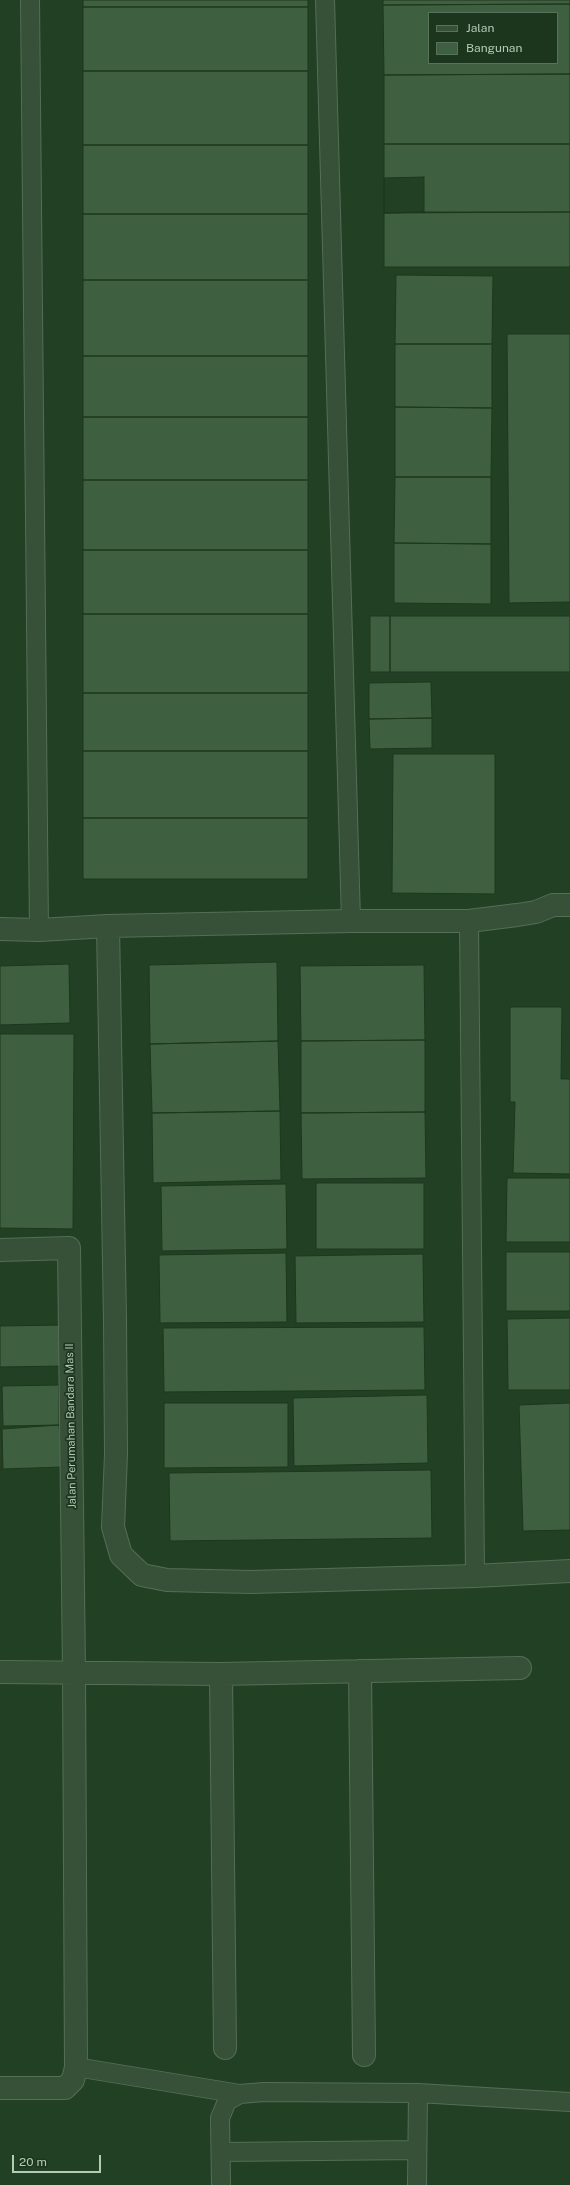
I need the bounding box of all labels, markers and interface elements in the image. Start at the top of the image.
legend [428,12,558,64]
text: Jalan [466,21,494,35]
text: Bangunan [466,41,522,55]
street label: Jalan Perumahan Bandara Mas II [63,1343,79,1509]
scale bar [14,2147,103,2173]
text: 20 m [19,2155,47,2169]

